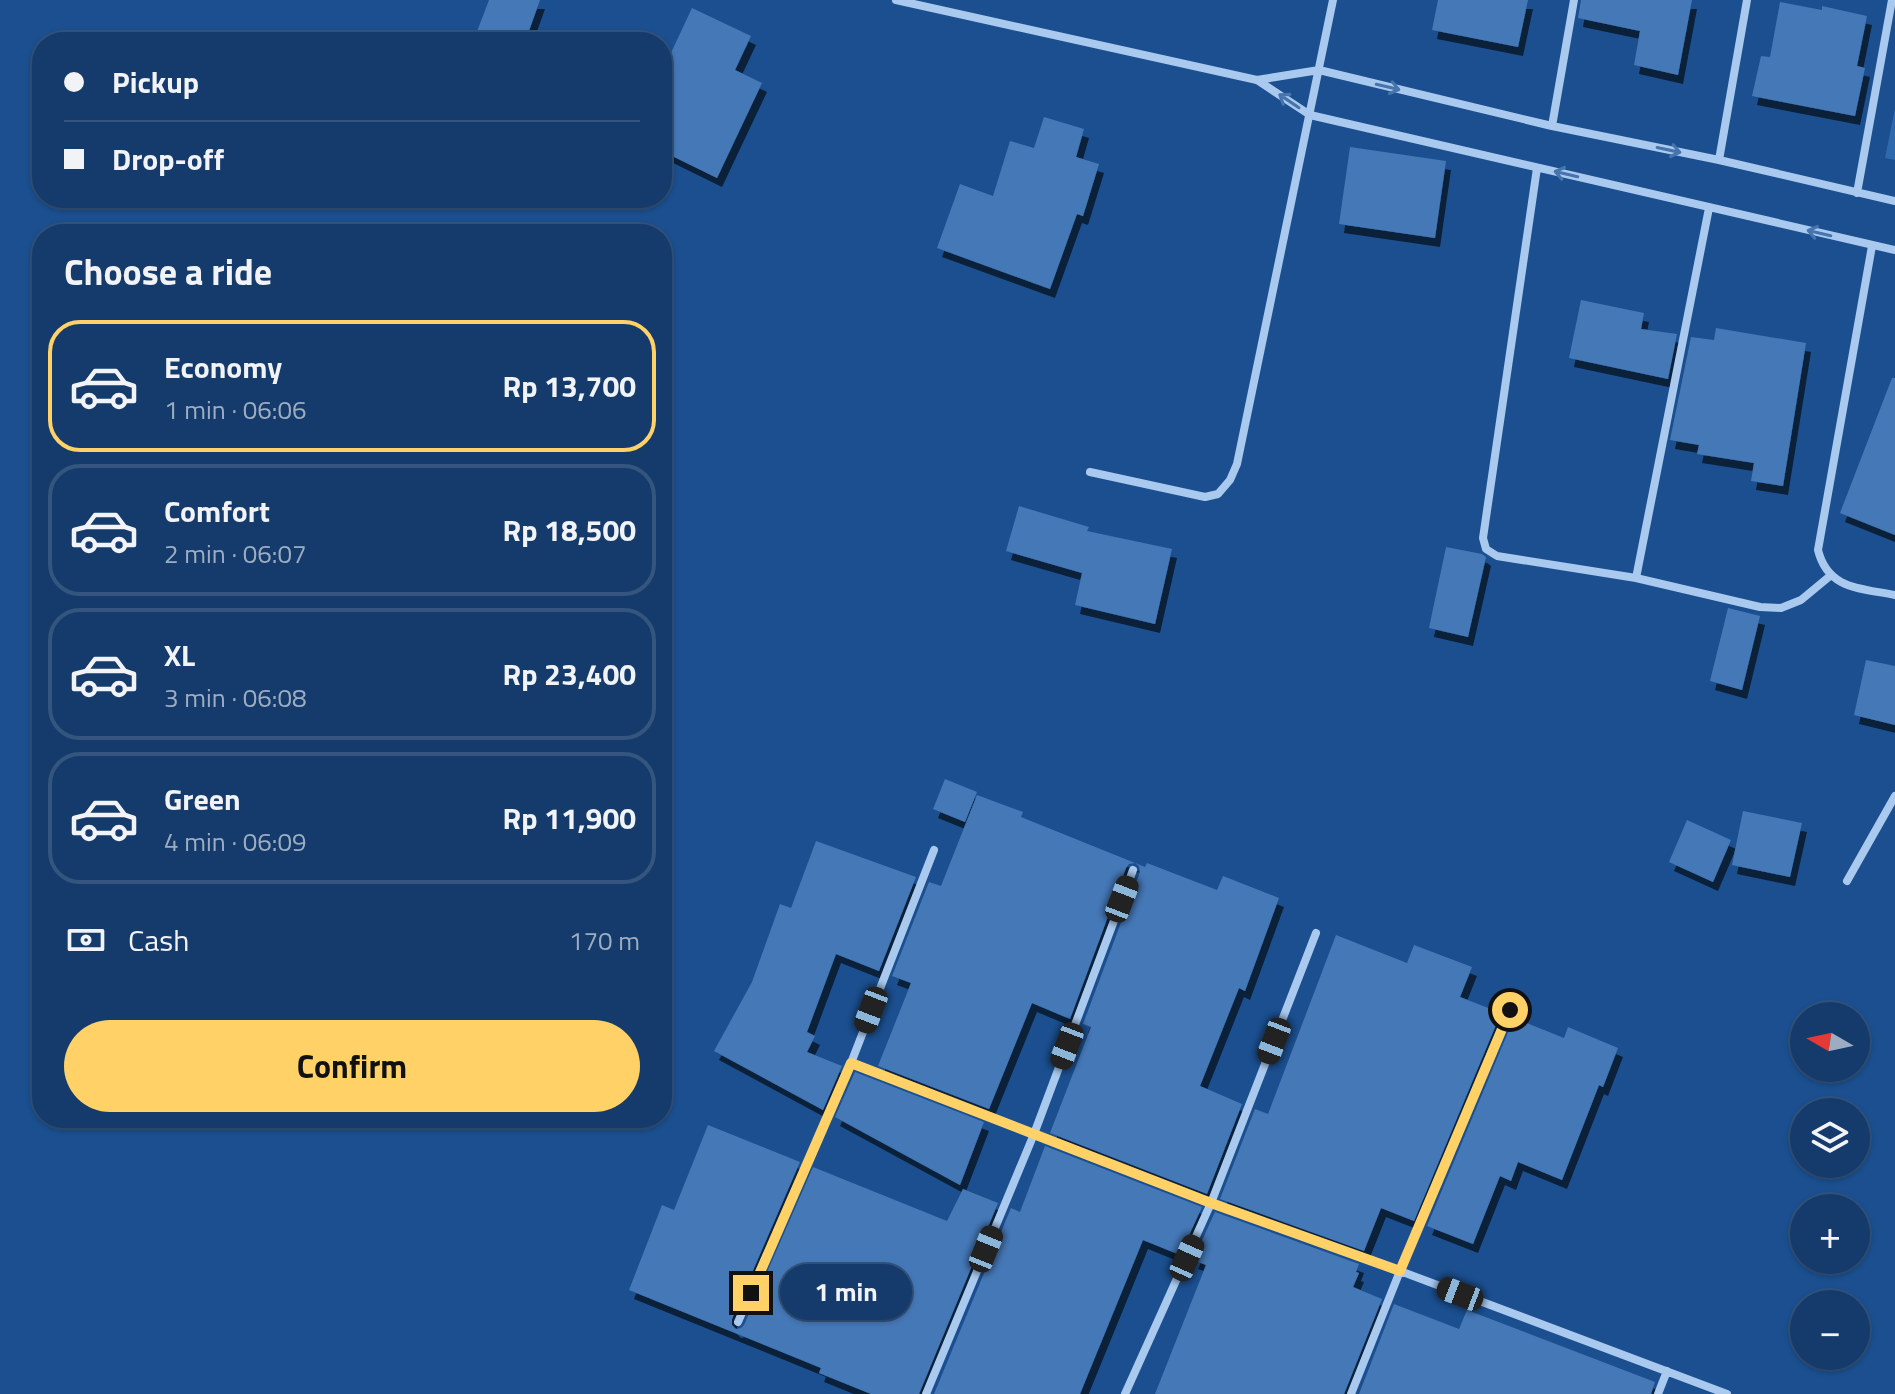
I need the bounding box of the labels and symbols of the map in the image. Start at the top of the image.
one-way arrow [1375,80,1400,95]
one-way arrow [1278,93,1300,109]
one-way arrow [1656,143,1681,158]
one-way arrow [1553,166,1579,181]
one-way arrow [1806,225,1832,240]
car [1102,872,1142,926]
car [851,983,891,1037]
route start [1492,992,1528,1028]
north arrow [1790,1002,1870,1082]
car [1254,1014,1294,1068]
car [1047,1019,1087,1073]
car [966,1222,1006,1276]
car [1166,1231,1208,1285]
callout: 1 min [779,1265,911,1321]
car [1433,1274,1487,1314]
route end [733,1275,769,1311]

